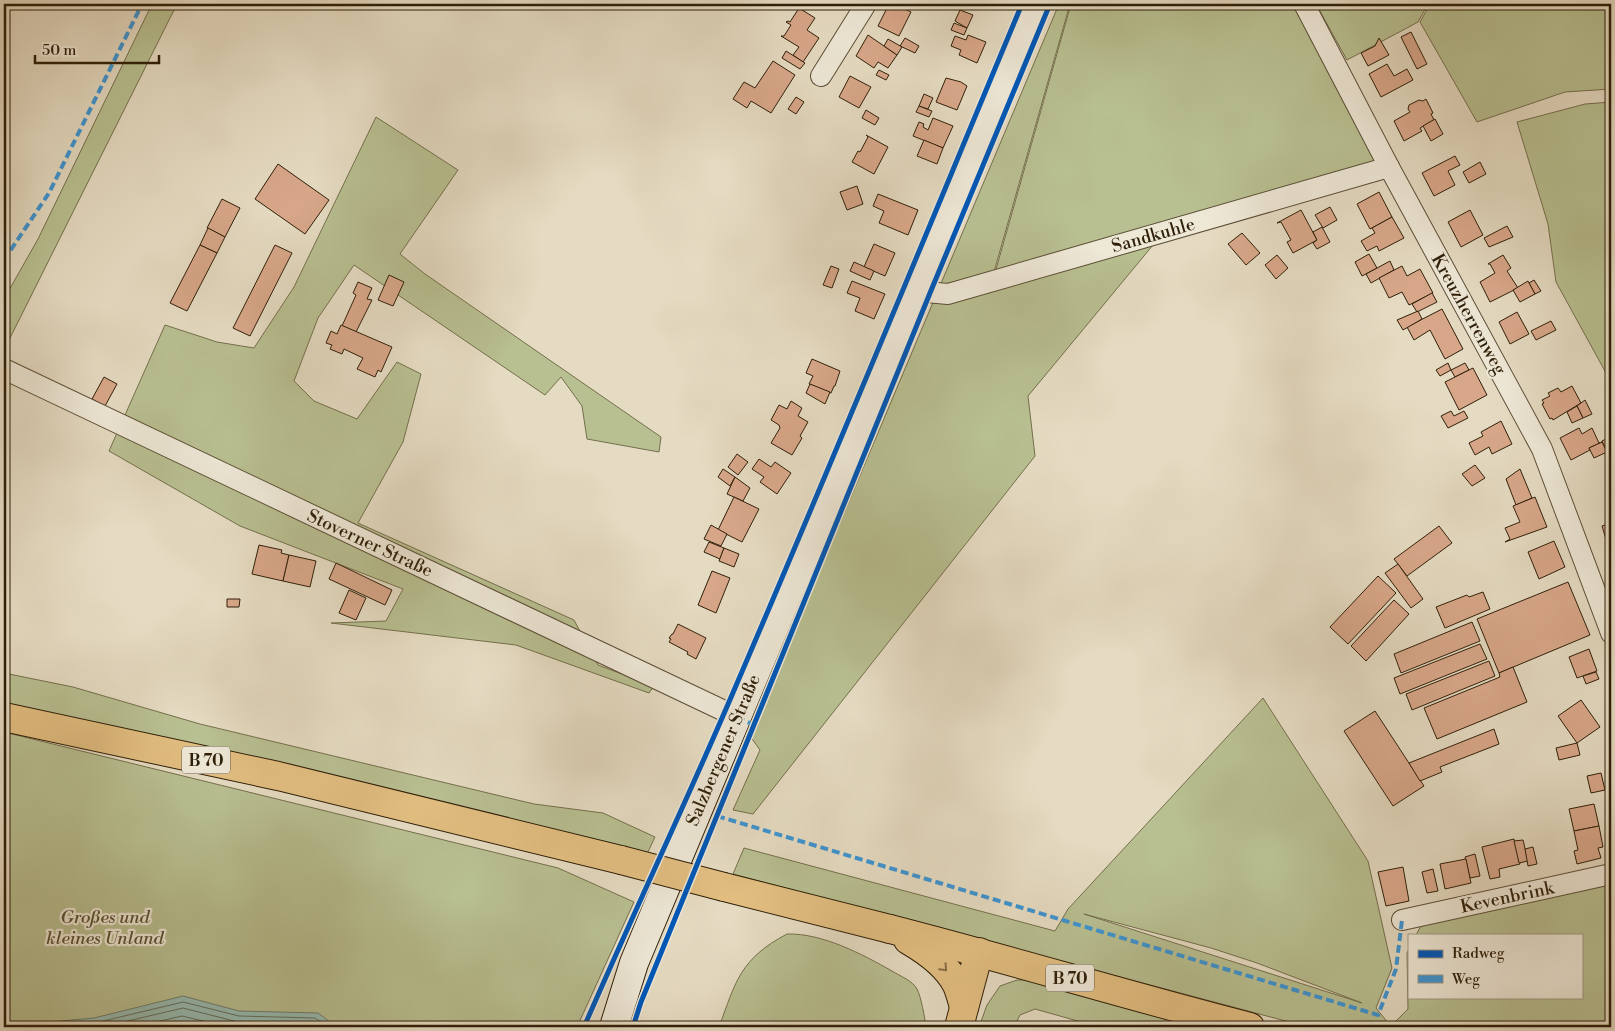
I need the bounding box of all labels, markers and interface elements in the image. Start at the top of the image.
scale bar [35,32,159,64]
text: 50 m [42,41,76,60]
street label: Sandkuhle [1109,213,1198,258]
street label: Kreuzherrenweg [1426,250,1512,379]
street label: Stoverner Straße [303,504,436,583]
street label: Salzbergener Straße [681,671,766,830]
road number: B 70 [182,746,230,774]
street label: Kevenbrink [1458,876,1558,919]
park label: Großes und kleines Unland [46,906,165,950]
legend [1408,934,1582,998]
text: Radweg [1452,944,1505,963]
one-way arrow [938,962,947,971]
road number: B 70 [1046,964,1094,991]
text: Weg [1451,970,1480,989]

